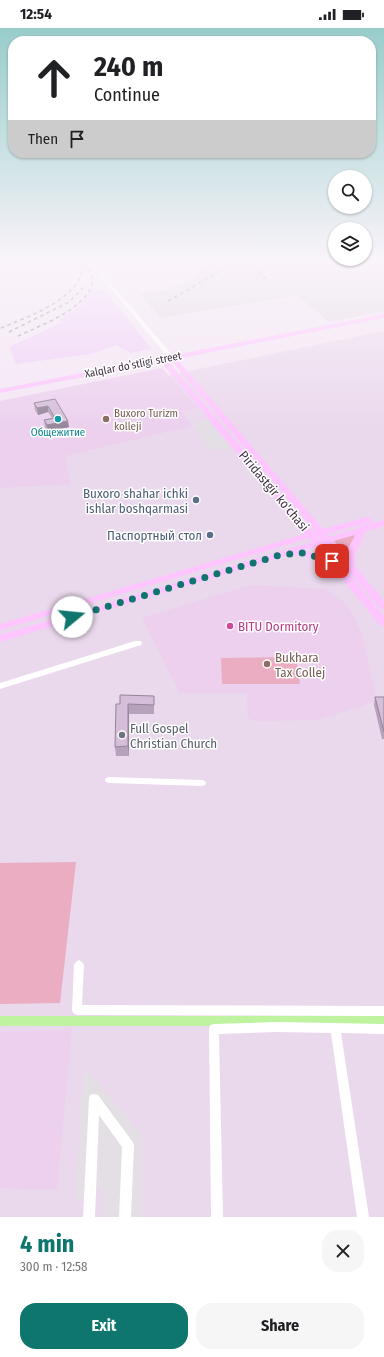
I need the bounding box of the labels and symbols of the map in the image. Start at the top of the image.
street label: Xalqlar doʻstligi street [83,349,183,381]
place label: Buxoro Turizm kolleji [114,407,178,433]
marker: Общежитие [53,414,63,424]
marker: Buxoro Turizm kolleji [101,414,111,424]
place label: Общежитие [31,426,85,439]
street label: Piridastgir ko'chasi [236,448,312,534]
place label: Buxoro shahar ichki ishlar boshqarmasi [83,486,188,516]
marker: Buxoro shahar ichki ishlar boshqarmasi [191,495,201,505]
place label: Паспортный стол [107,528,202,543]
marker: Паспортный стол [205,530,215,540]
pin [315,544,349,578]
position arrow [51,596,93,638]
place label: BITU Dormitory [238,619,319,634]
marker: BITU Dormitory [225,621,235,631]
place label: Bukhara Tax Collej [275,650,325,680]
marker: Bukhara Tax Collej [262,659,272,669]
place label: Full Gospel Christian Church [130,721,217,751]
marker: Full Gospel Christian Church [117,730,127,740]

